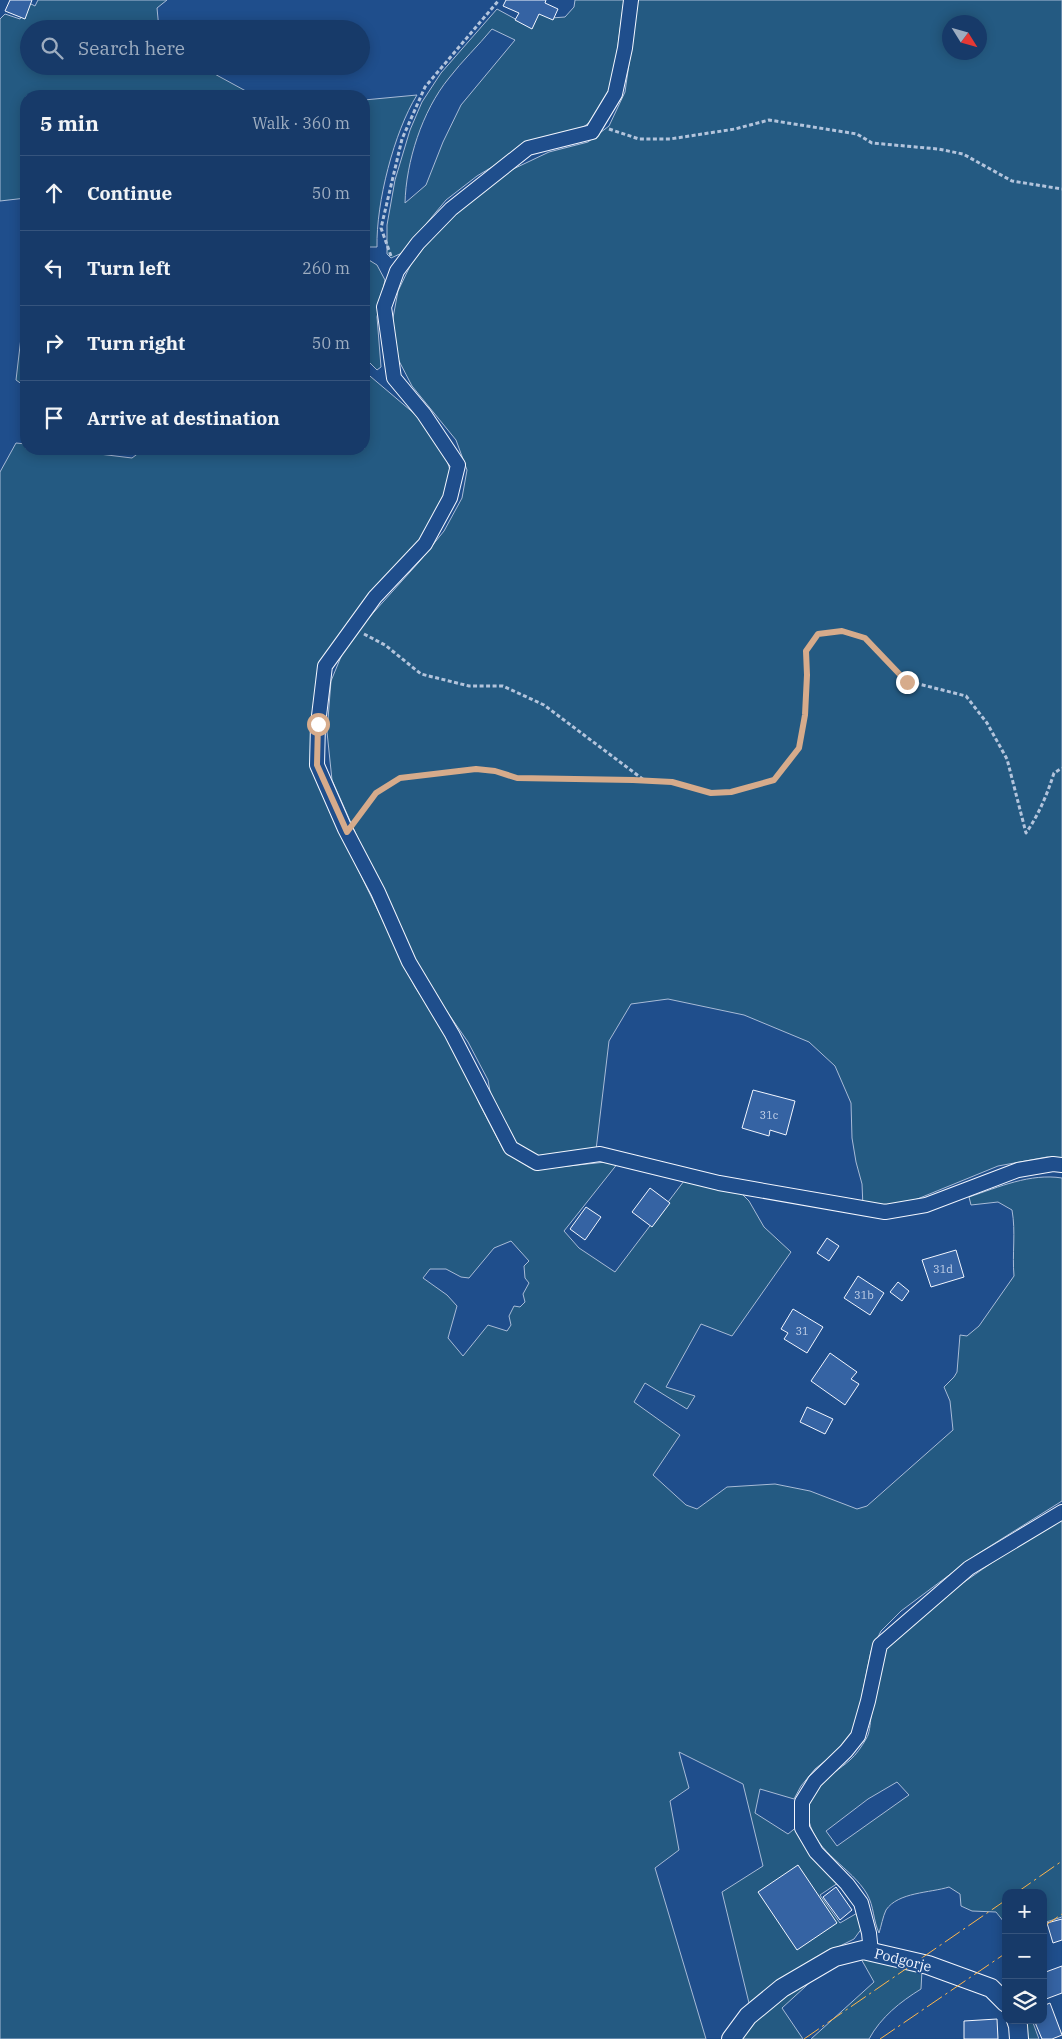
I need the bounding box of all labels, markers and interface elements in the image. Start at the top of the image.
north arrow [942,15,987,60]
search box [20,20,370,75]
icon: search [38,34,66,62]
text: Search here [78,36,185,60]
text: 5 min [40,109,99,137]
text: Walk · 360 m [252,113,350,133]
icon: ahead [40,179,68,207]
text: Continue [87,181,172,205]
text: 50 m [312,183,350,203]
icon: left [40,254,68,282]
text: Turn left [87,256,170,280]
text: 260 m [302,258,350,278]
icon: right [40,329,68,357]
text: Turn right [87,331,185,355]
text: 50 m [312,333,350,353]
icon: arrive [40,404,68,432]
text: Arrive at destination [87,406,280,430]
route end [896,671,919,694]
route start [307,713,330,736]
house number: 31c [760,1108,779,1122]
house number: 31d [933,1262,953,1276]
house number: 31b [854,1288,874,1302]
house number: 31 [795,1324,809,1338]
map controls [1002,1889,1047,2024]
button: + [1002,1889,1047,1934]
button: − [1002,1934,1047,1979]
street label: Podgorje [872,1944,934,1976]
button: layers [1002,1979,1047,2024]

